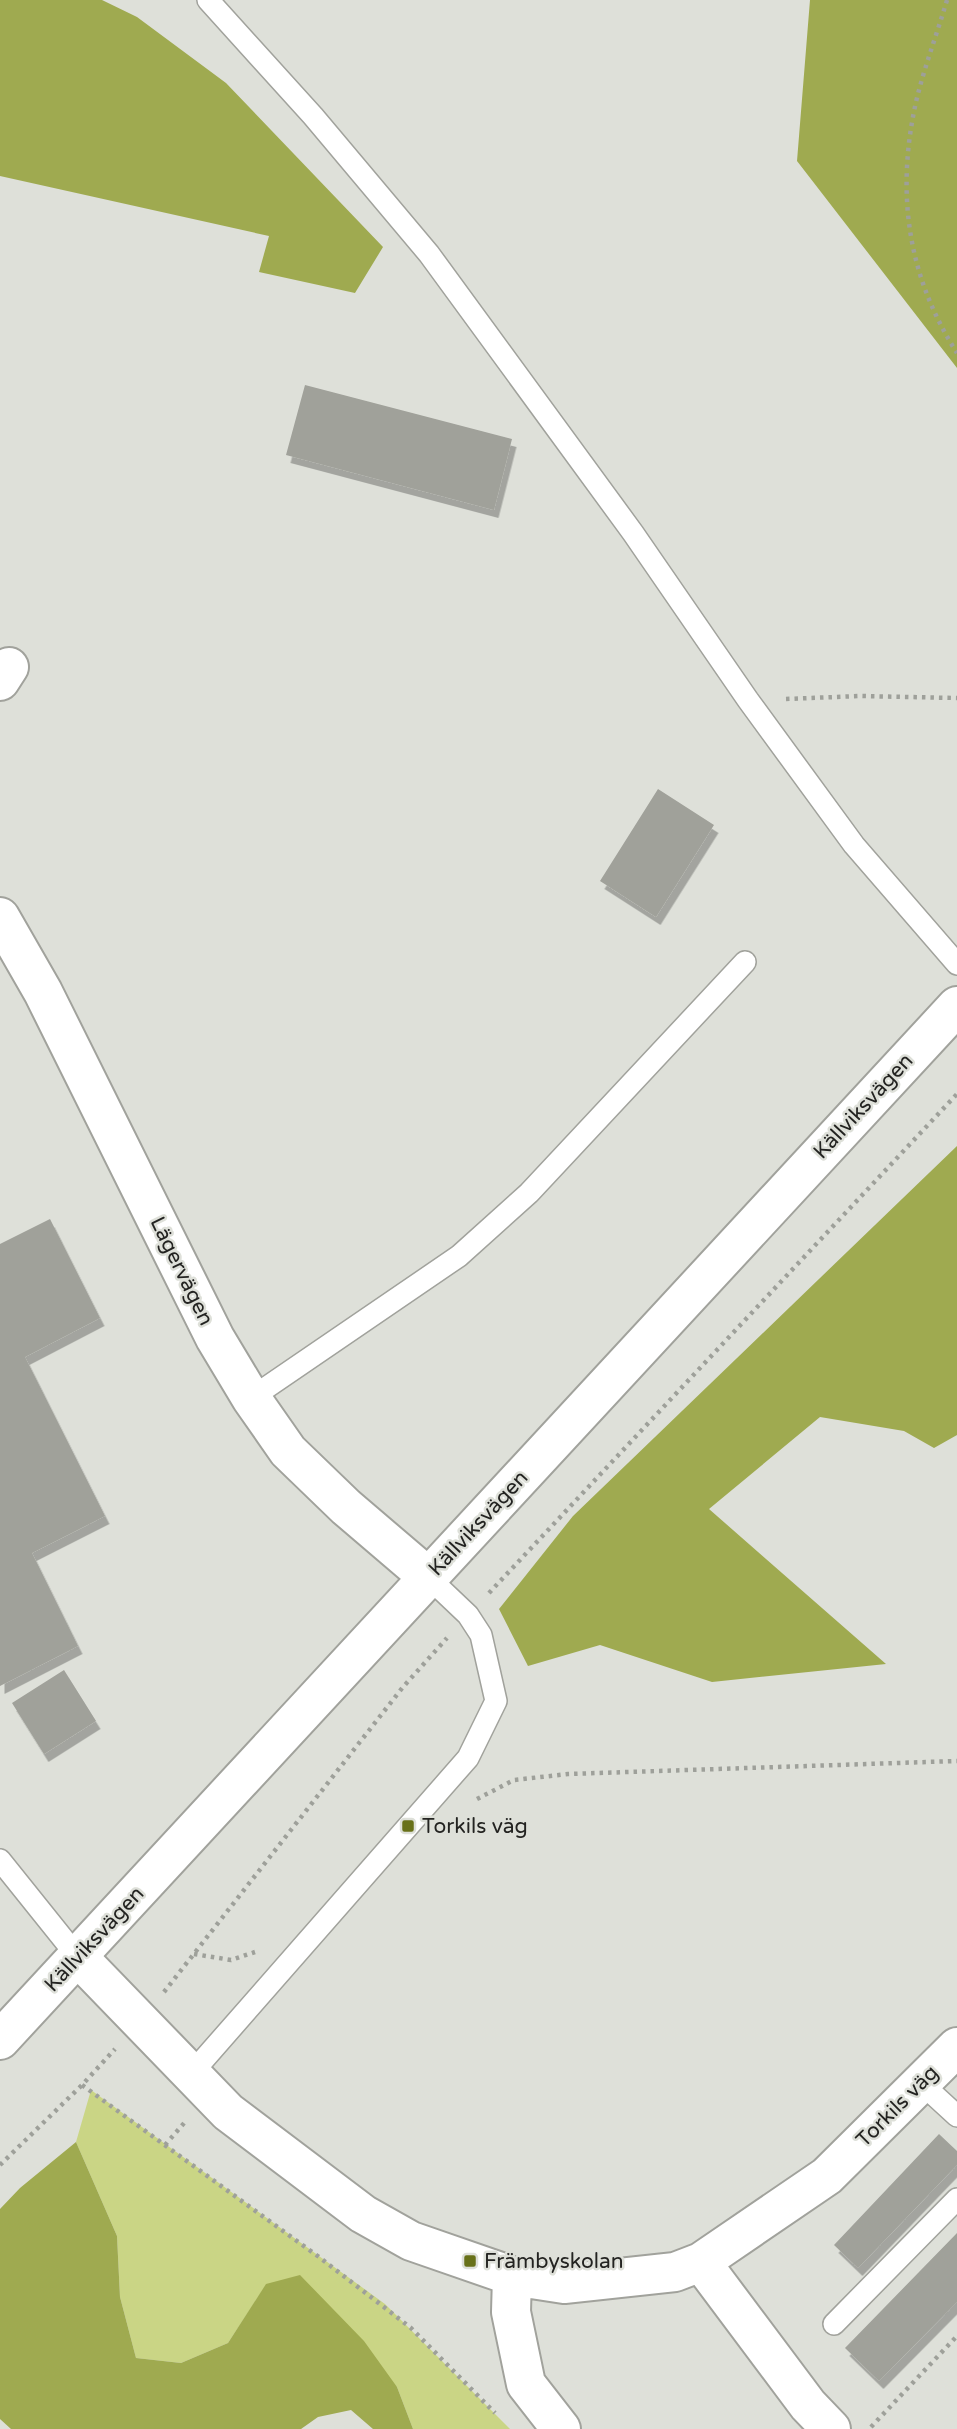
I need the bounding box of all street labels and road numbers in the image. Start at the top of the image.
street label: Källviksvägen [808,1049,918,1164]
street label: Lägervägen [144,1213,219,1330]
street label: Källviksvägen [423,1466,533,1581]
street label: Källviksvägen [39,1882,149,1997]
street label: Torkils väg [851,2060,944,2153]

